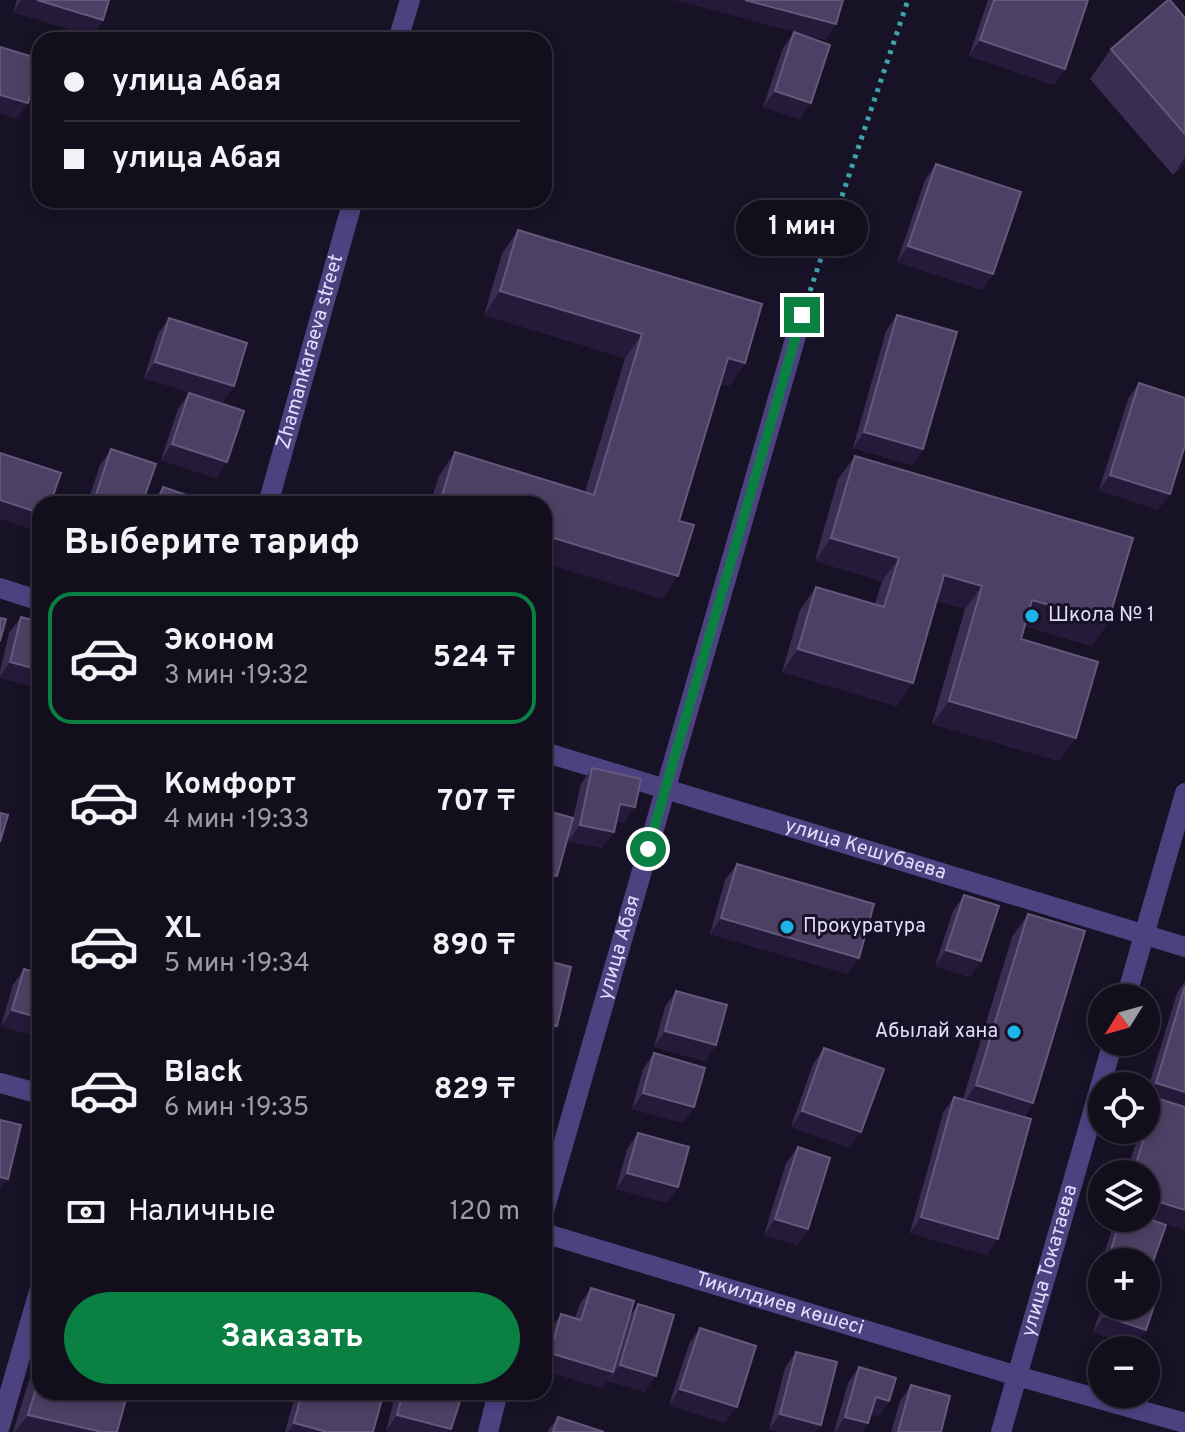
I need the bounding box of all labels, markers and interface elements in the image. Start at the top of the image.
text: улица Абая [112,64,282,101]
text: улица Абая [112,141,282,178]
callout: 1 мин [736,199,868,255]
text: 1 мин [768,211,836,244]
street label: Zhamankaraeva street [271,251,350,452]
route end [784,297,820,333]
text: Выберите тариф [64,521,360,567]
place label: Школа № 1 [1048,603,1154,629]
marker: Школа № 1 [1023,607,1041,625]
icon: car [68,622,140,694]
text: Эконом [164,623,275,660]
text: 524 ₸ [433,640,516,677]
text: 3 мин · 19:32 [164,660,309,693]
icon: car [68,766,140,838]
text: Комфорт [164,767,296,804]
text: 707 ₸ [437,784,516,821]
text: 4 мин · 19:33 [164,804,309,837]
street label: улица Кешубаева [781,813,949,887]
route start [630,831,666,867]
street label: улица Абая [592,892,647,1003]
icon: car [68,910,140,982]
text: XL [164,911,201,948]
place label: Прокуратура [803,914,926,940]
marker: Прокуратура [778,918,796,936]
text: 890 ₸ [432,928,516,965]
text: 5 мин · 19:34 [164,948,310,981]
north arrow [1088,984,1160,1056]
map controls [1088,984,1160,1408]
place label: Абылай хана [875,1019,998,1045]
marker: Абылай хана [1005,1023,1023,1041]
icon: car [68,1054,140,1126]
text: Black [164,1055,243,1092]
text: 829 ₸ [434,1072,516,1109]
button: locate [1088,1072,1160,1144]
text: 6 мин · 19:35 [164,1092,309,1125]
button: layers [1088,1160,1160,1232]
street label: улица Токатаева [1016,1182,1084,1340]
icon: cash [64,1190,108,1234]
text: Наличные [128,1194,275,1231]
text: 120 m [450,1196,520,1229]
button: + [1088,1248,1160,1320]
street label: Тикилдиев көшесі [692,1266,867,1342]
button: Заказать [64,1292,520,1384]
button: − [1088,1336,1160,1408]

